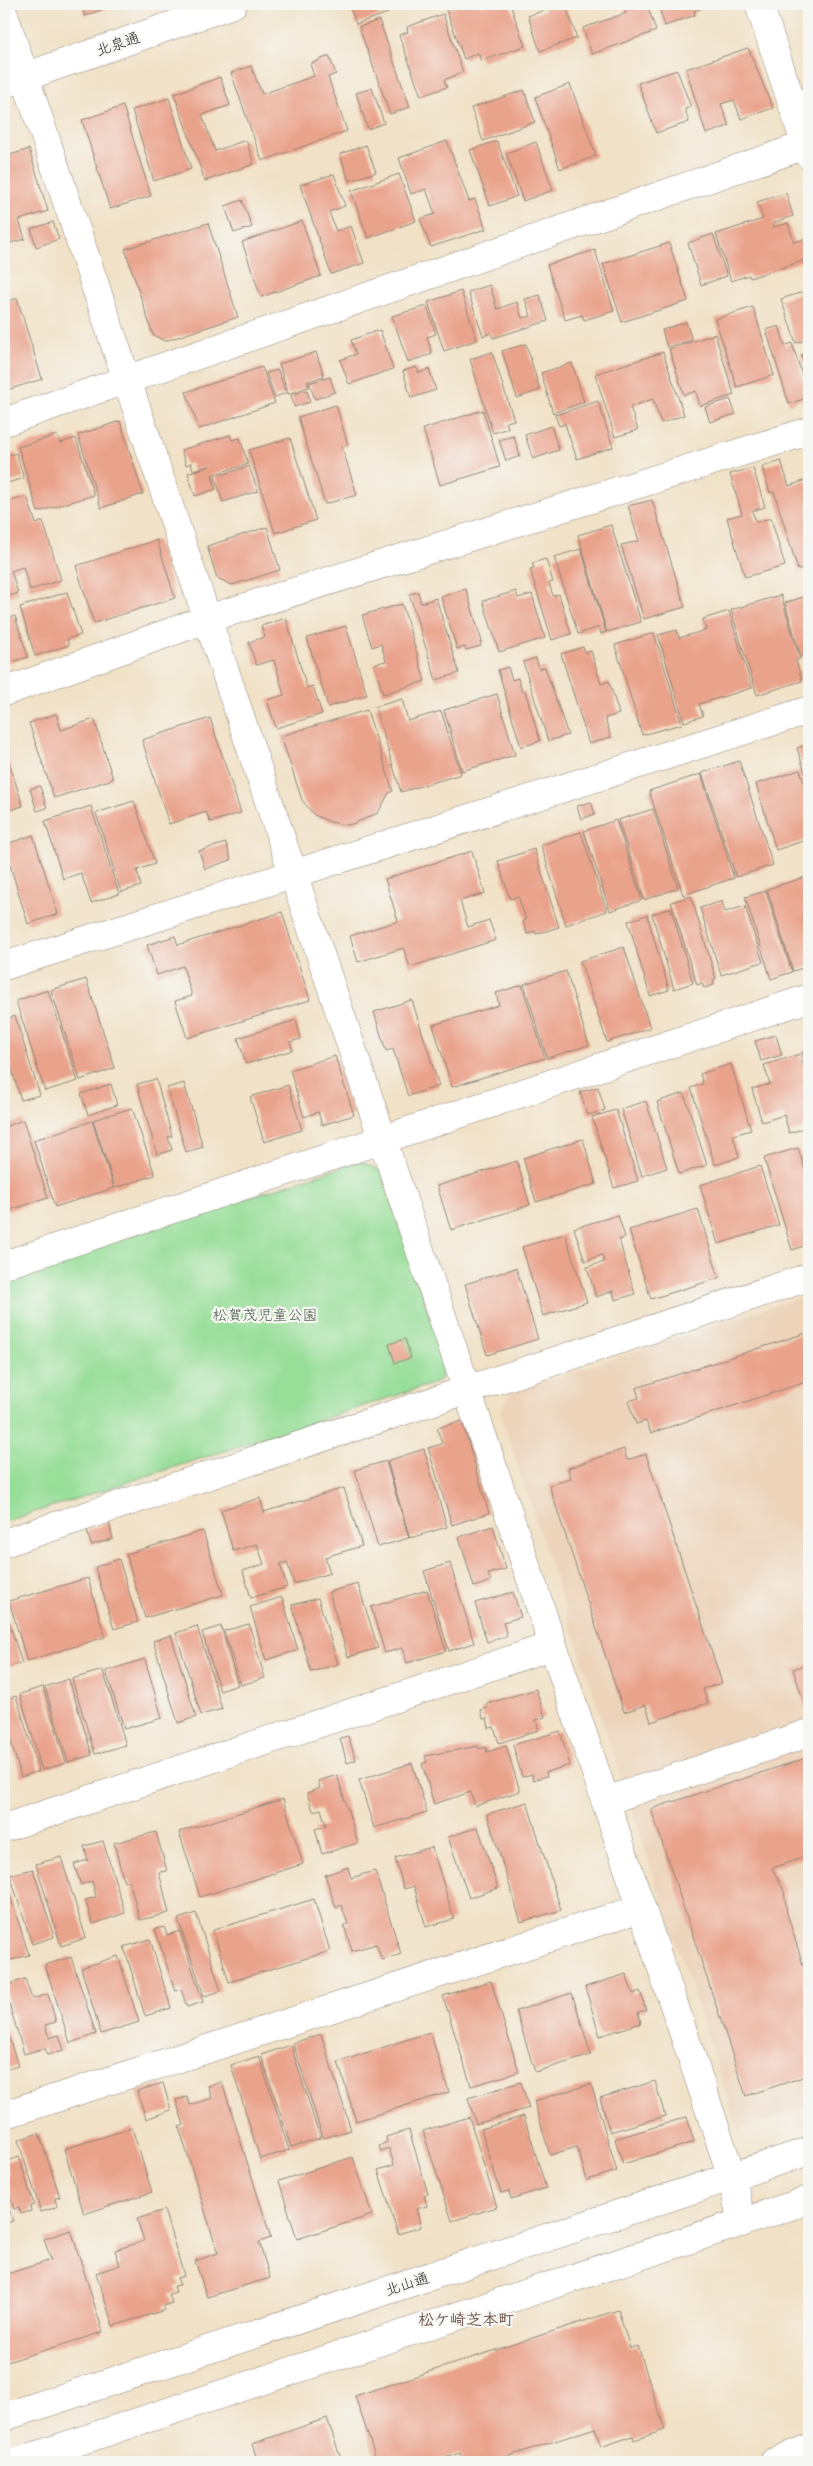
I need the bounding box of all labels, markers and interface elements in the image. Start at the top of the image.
street label: 北泉通 [93,27,143,61]
park label: 松賀茂児童公園 [212,1305,318,1325]
street label: 北山通 [383,2268,431,2300]
district label: 松ケ崎芝本町 [418,2309,514,2330]

